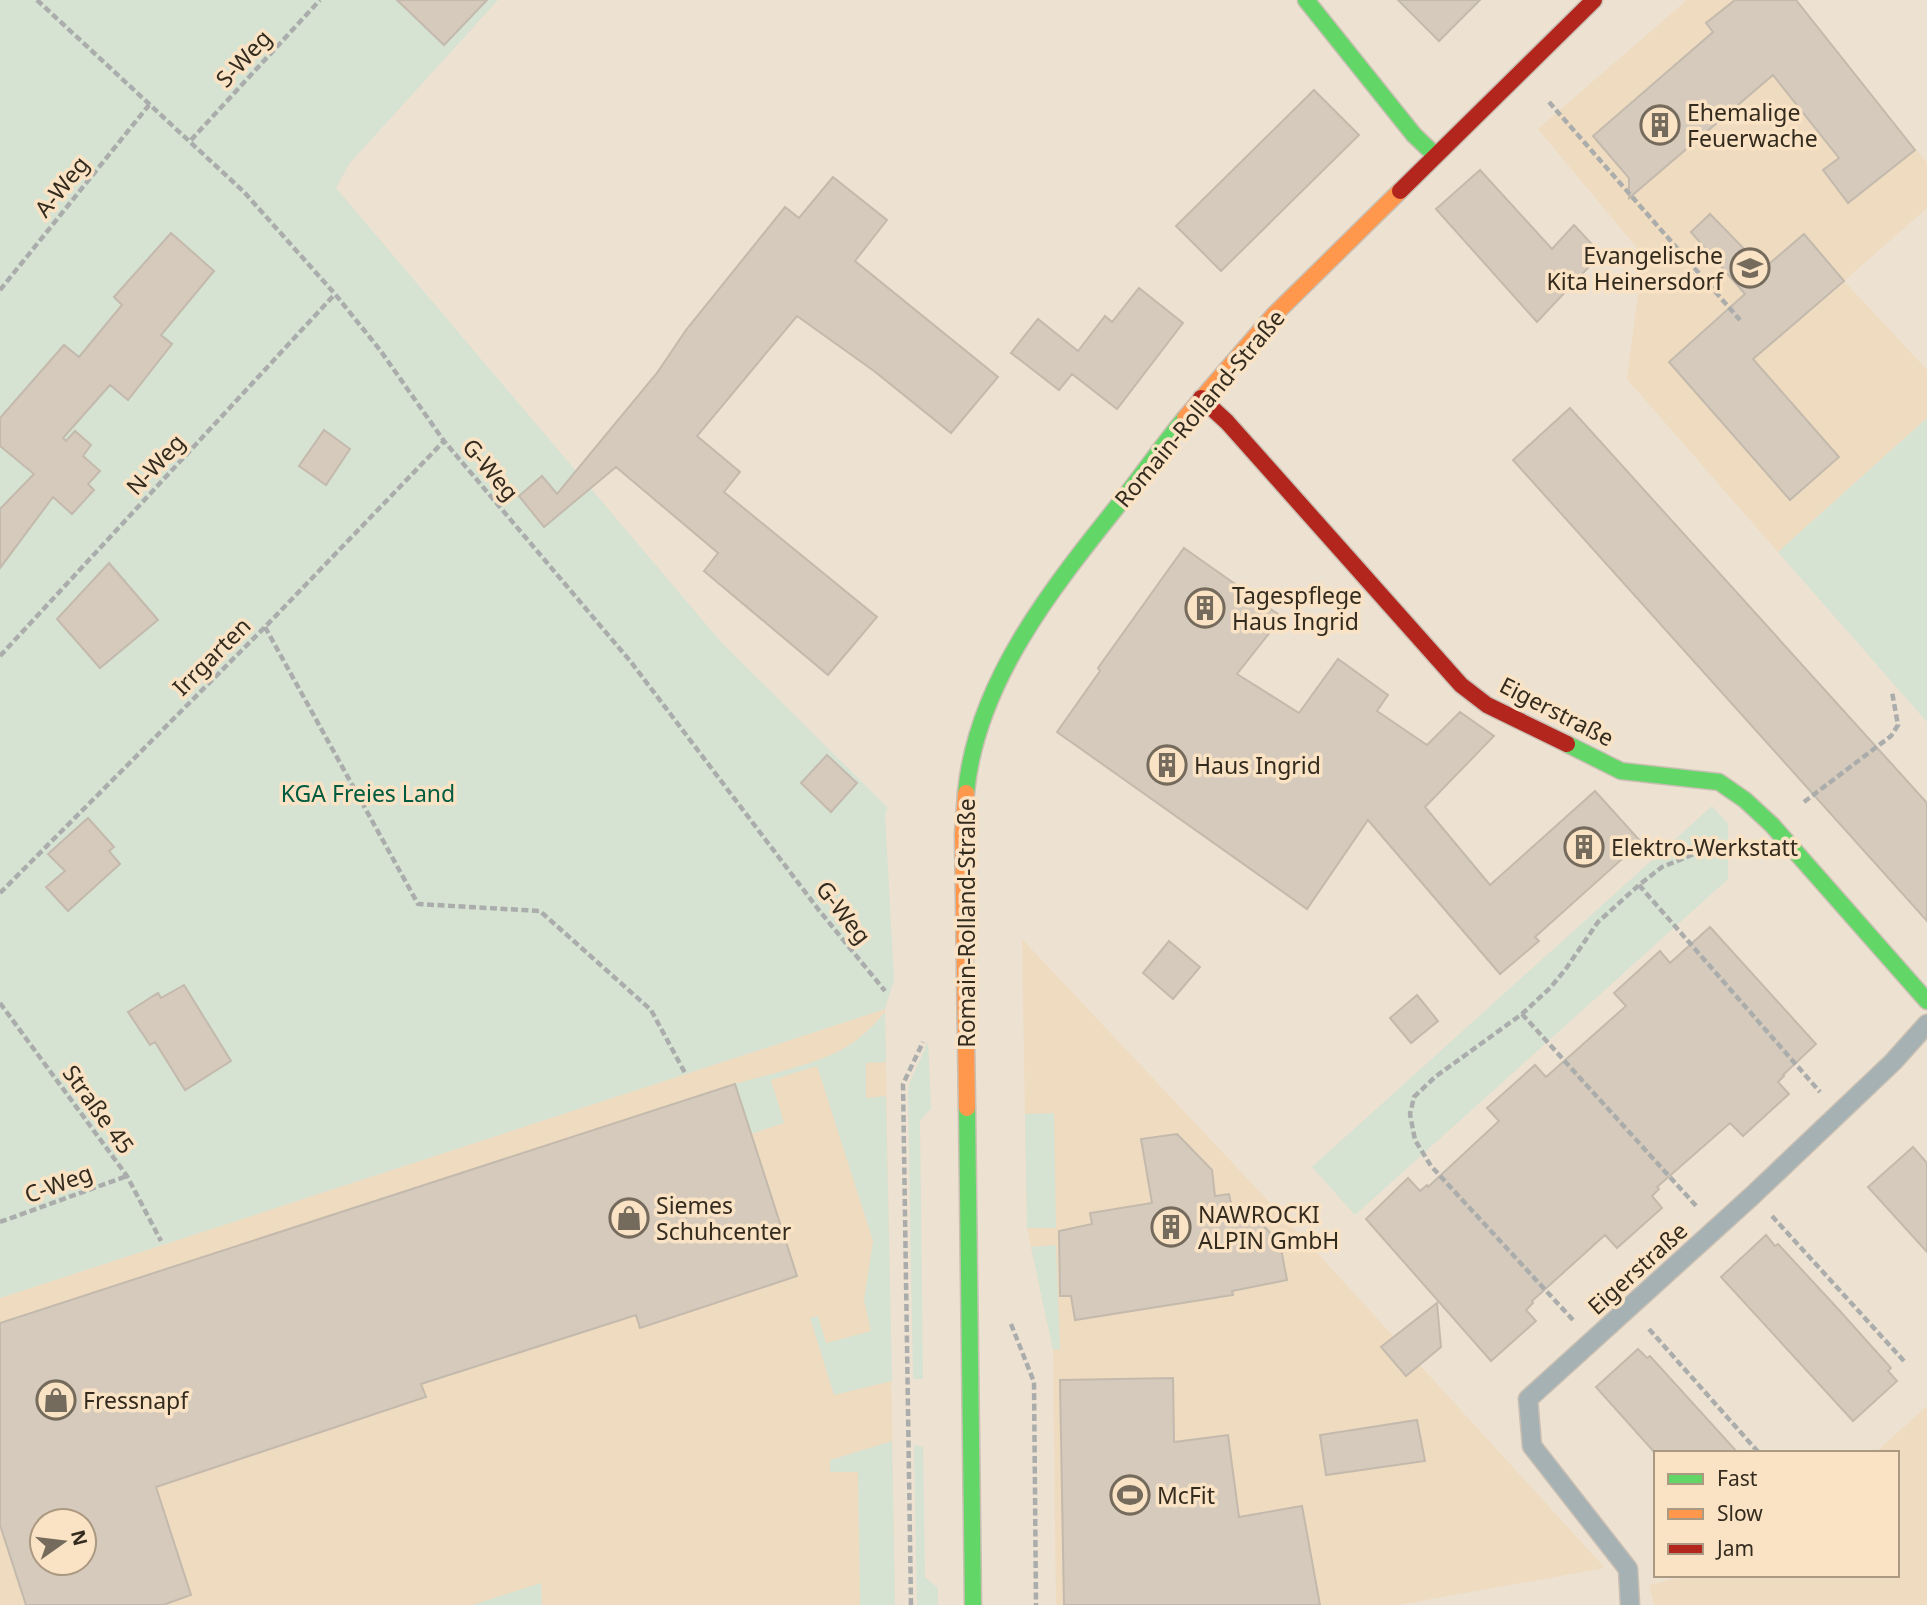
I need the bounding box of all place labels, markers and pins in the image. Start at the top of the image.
place label: Ehemalige Feuerwache [1687,96,1818,154]
building icon: Ehemalige Feuerwache [1639,104,1681,146]
place label: Evangelische Kita Heinersdorf [1547,239,1724,297]
school or university icon: Evangelische Kita Heinersdorf [1729,247,1771,289]
place label: Tagespflege Haus Ingrid [1232,579,1362,637]
building icon: Tagespflege Haus Ingrid [1184,587,1226,629]
building icon: Haus Ingrid [1146,744,1188,786]
place label: Haus Ingrid [1194,749,1321,781]
building icon: Elektro-Werkstatt [1563,826,1605,868]
place label: Elektro-Werkstatt [1611,831,1798,863]
place label: Siemes Schuhcenter [656,1189,792,1247]
shop icon: Siemes Schuhcenter [608,1197,650,1239]
place label: NAWROCKI ALPIN GmbH [1198,1198,1339,1256]
building icon: NAWROCKI ALPIN GmbH [1150,1206,1192,1248]
shop icon: Fressnapf [35,1379,77,1421]
place label: Fressnapf [83,1384,189,1416]
sports icon: McFit [1109,1474,1151,1516]
place label: McFit [1157,1479,1215,1511]

